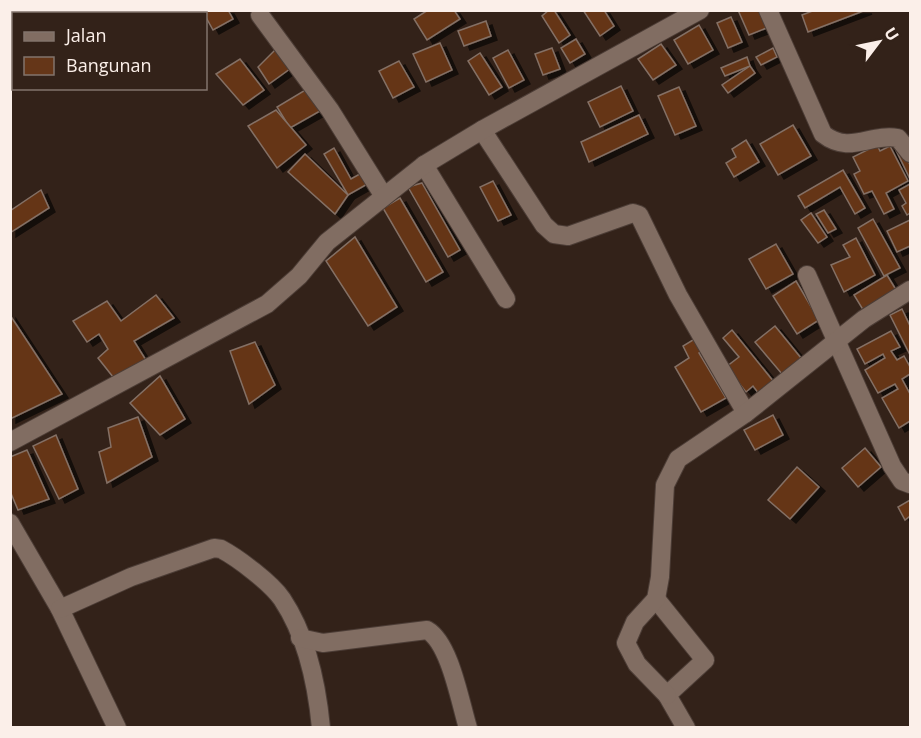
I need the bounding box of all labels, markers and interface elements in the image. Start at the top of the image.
legend [12,12,207,90]
north arrow [849,12,909,72]
text: Jalan [64,23,106,47]
text: U [879,23,904,45]
text: Bangunan [66,53,152,77]

